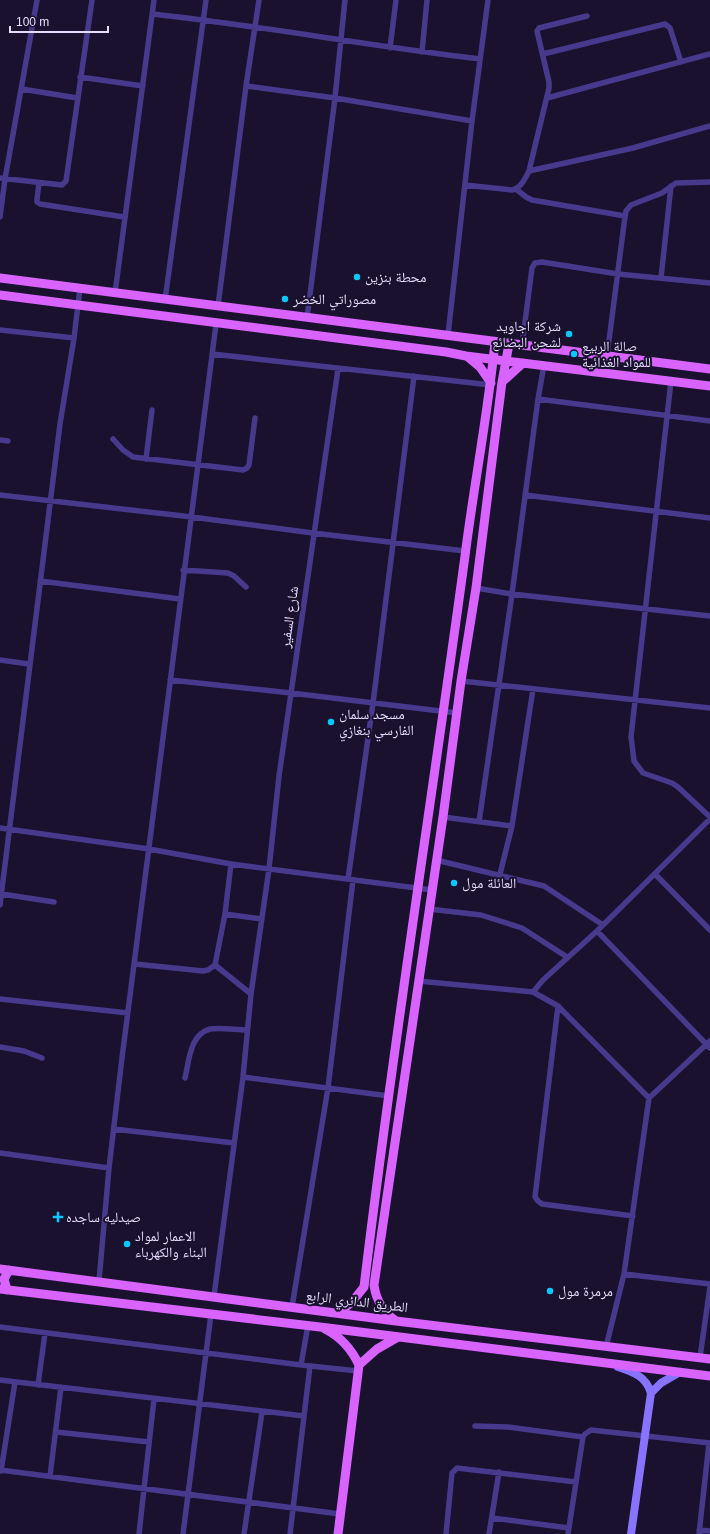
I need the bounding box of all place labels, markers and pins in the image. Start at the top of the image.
place label: محطة بنزين [365,269,426,286]
marker: محطة بنزين [352,272,362,282]
place label: مصوراتي الخضر [292,291,376,311]
marker: مصوراتي الخضر [280,294,290,304]
place label: شركة اجاويد لشحن البضائع [492,318,561,352]
marker: شركة اجاويد لشحن البضائع [564,329,574,339]
place label: صالة الربيع للمواد الغذائية [582,338,651,371]
marker: صالة الربيع للمواد الغذائية [569,349,579,359]
place label: مسجد سلمان الفارسي بنغازي [339,706,414,742]
marker: مسجد سلمان الفارسي بنغازي [326,717,336,727]
place label: العائلة مول [462,875,516,892]
marker: العائلة مول [449,878,459,888]
place label: صيدليه ساجده [66,1209,141,1225]
marker: صيدليه ساجده [53,1212,63,1222]
place label: الاعمار لمواد البناء والكهرباء [135,1228,207,1261]
marker: الاعمار لمواد البناء والكهرباء [122,1239,132,1249]
place label: مرمرة مول [558,1283,613,1300]
marker: مرمرة مول [545,1286,555,1296]

